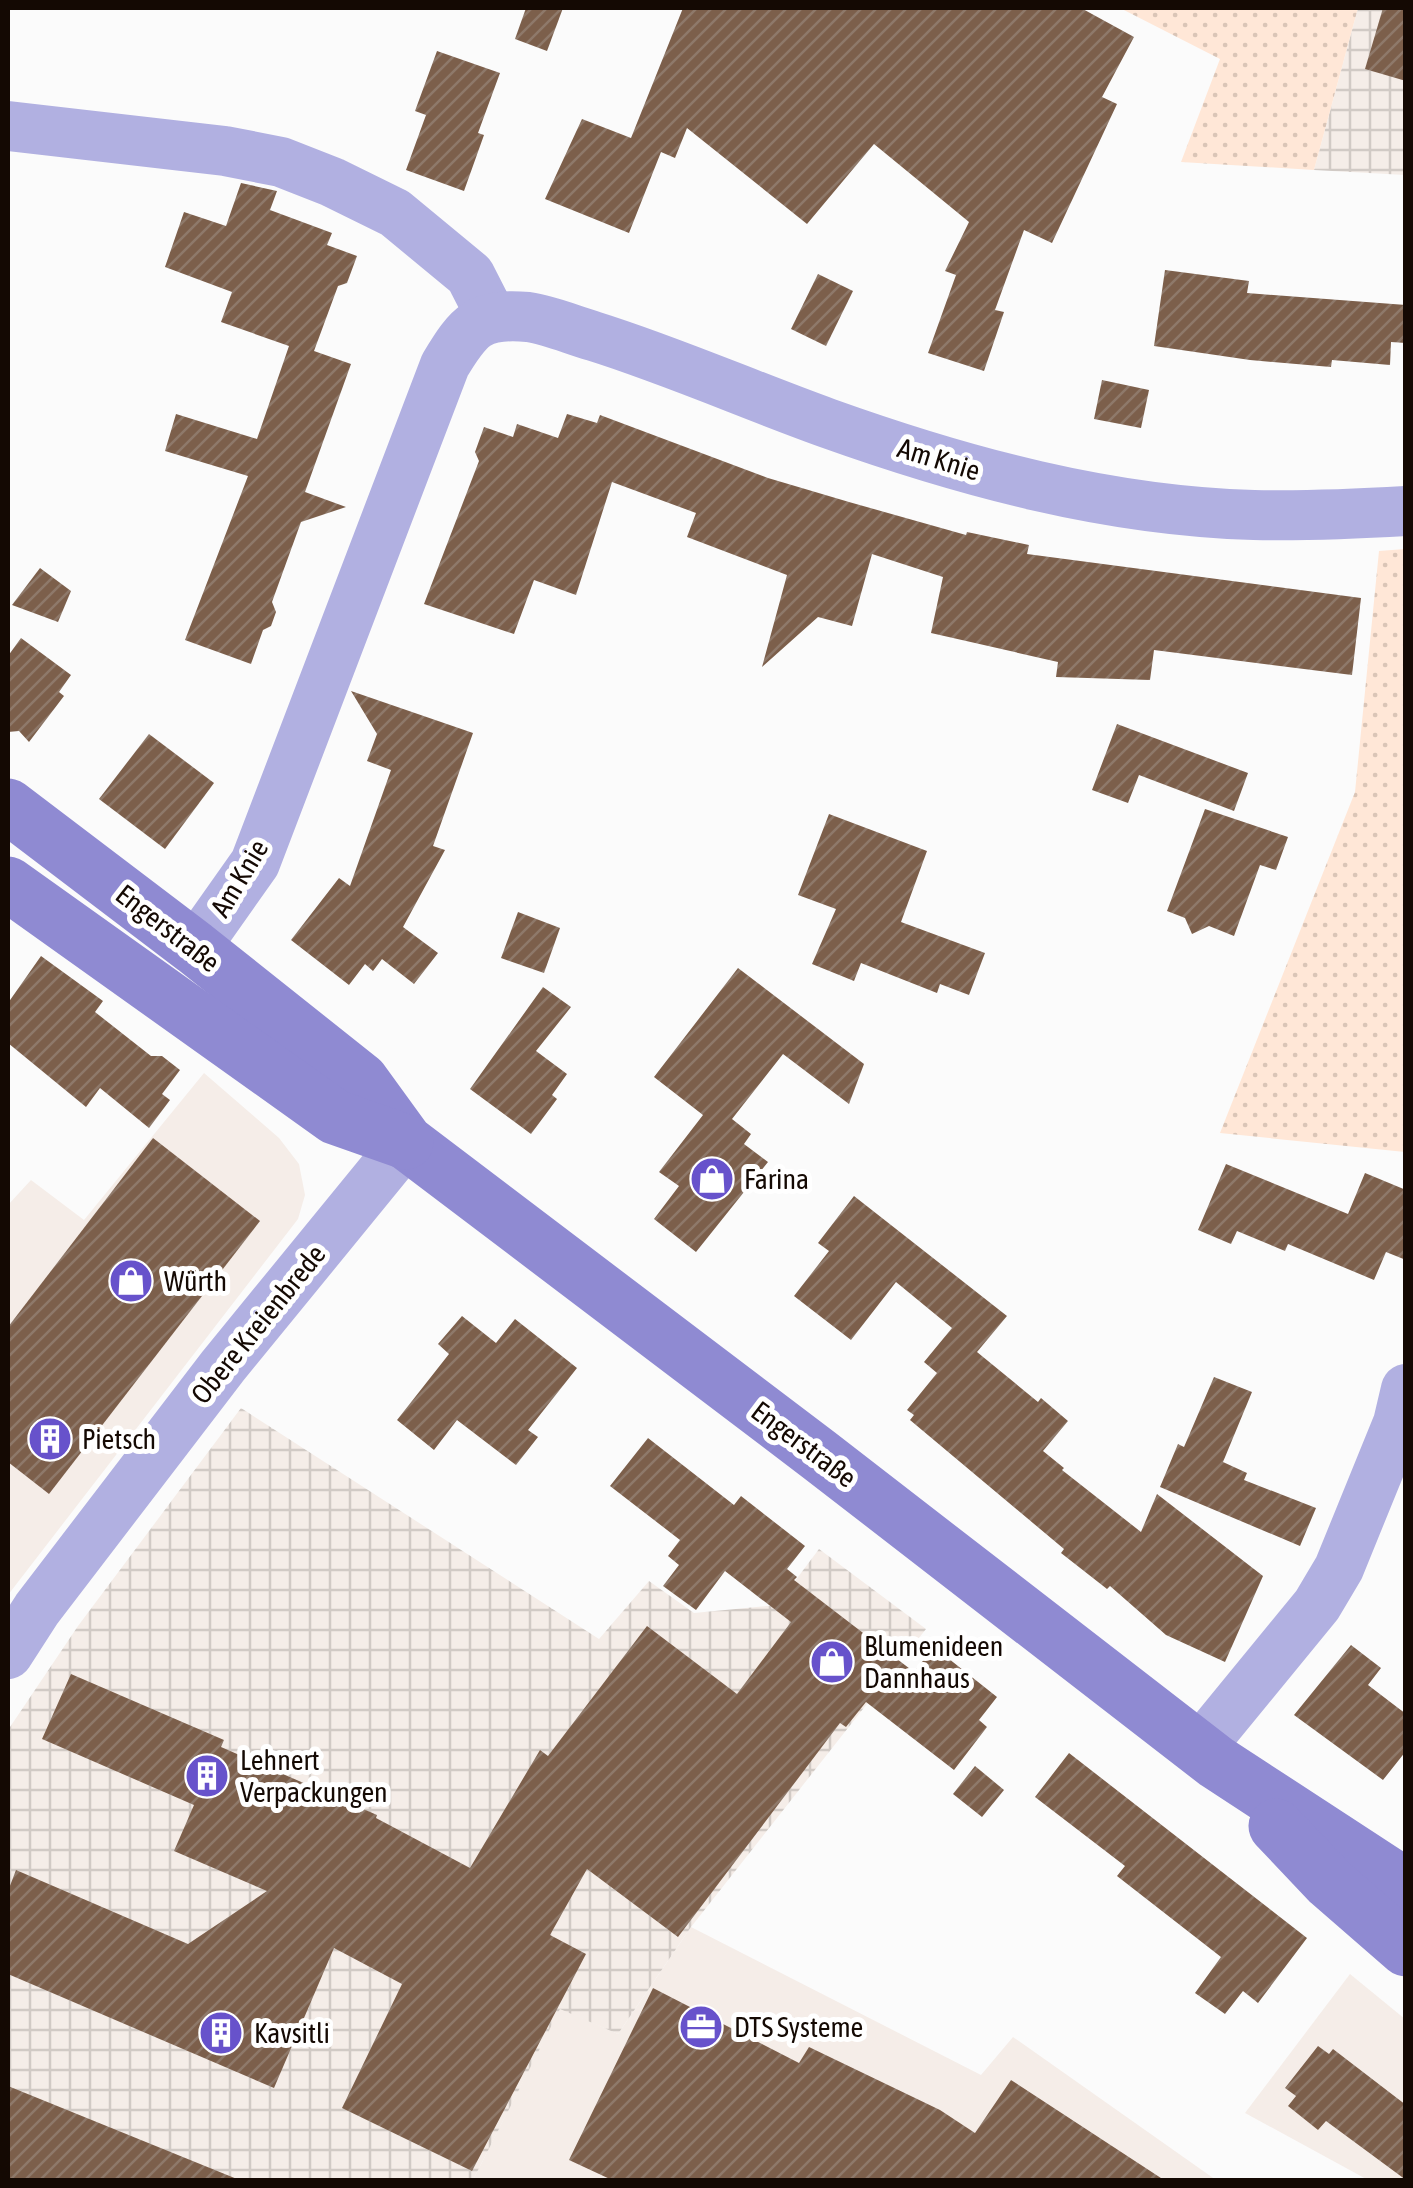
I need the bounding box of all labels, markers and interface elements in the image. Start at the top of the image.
street label: Am Knie [894,431,984,487]
street label: Am Knie [204,834,274,922]
street label: Engerstraße [110,878,226,978]
shop icon: Farina [689,1156,735,1202]
place label: Farina [744,1163,809,1195]
street label: Obere Kreienbrede [184,1238,332,1410]
shop icon: Würth [108,1258,154,1304]
place label: Würth [164,1265,227,1297]
street label: Engerstraße [745,1394,863,1494]
building icon: Pietsch [27,1416,73,1462]
place label: Pietsch [82,1423,156,1455]
place label: Blumenideen Dannhaus [864,1630,1003,1694]
shop icon: Blumenideen Dannhaus [809,1639,855,1685]
place label: Lehnert Verpackungen [240,1744,388,1808]
building icon: Lehnert Verpackungen [184,1753,230,1799]
office icon: DTS Systeme [678,2004,724,2050]
building icon: Kavsitli [198,2010,244,2056]
place label: DTS Systeme [734,2011,863,2043]
place label: Kavsitli [254,2017,330,2049]

